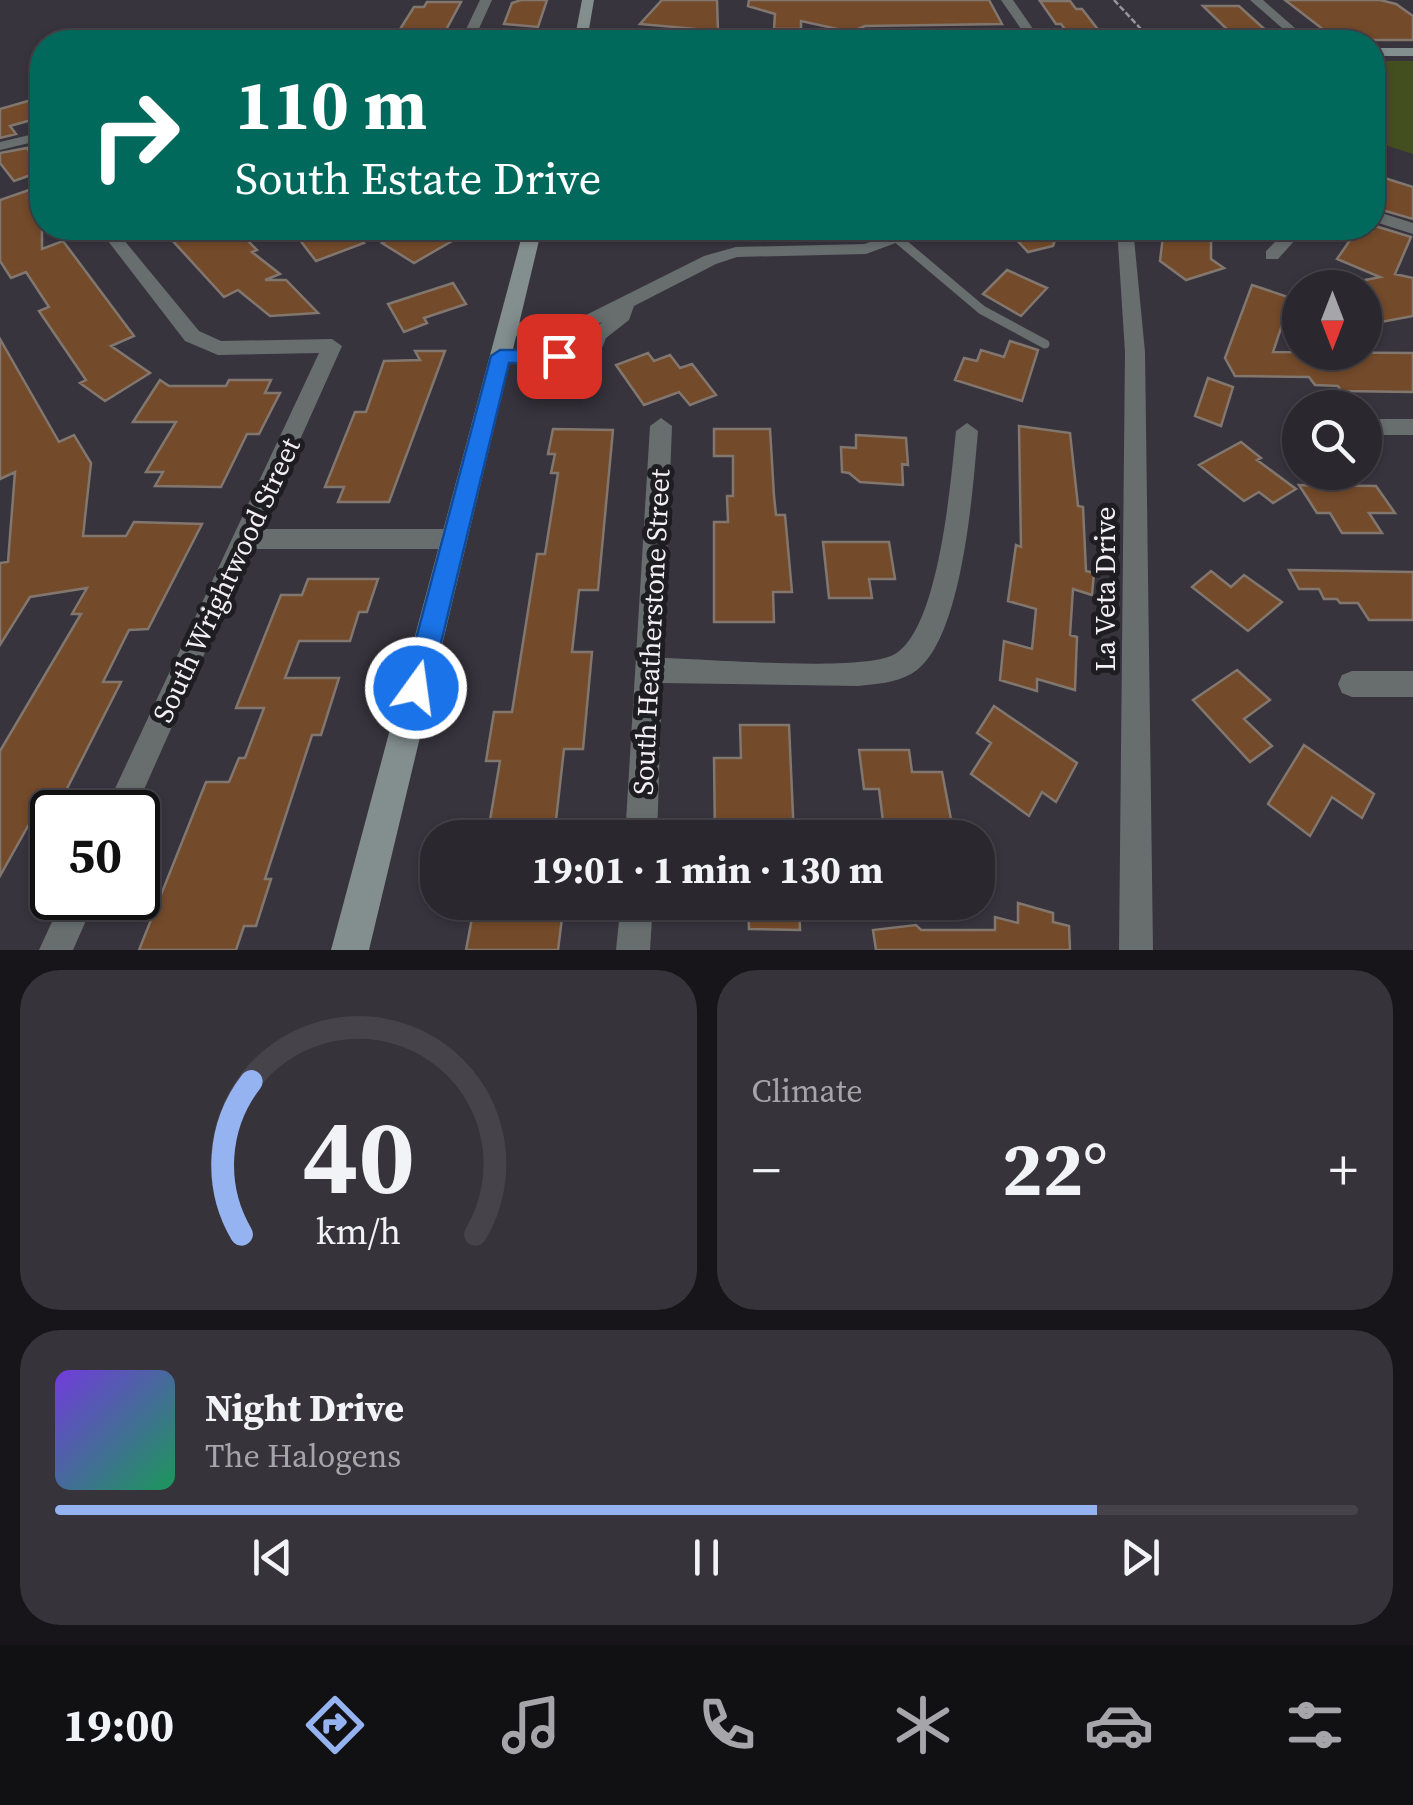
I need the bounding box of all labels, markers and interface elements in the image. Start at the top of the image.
text: 110 m [235,56,427,152]
icon: right [70,70,200,200]
text: South Estate Drive [235,147,601,209]
north arrow [1282,270,1382,370]
map controls [1282,270,1382,490]
pin [517,314,602,399]
icon: arrive [532,329,587,384]
button: search [1282,390,1382,490]
street label: South Wrightwood Street [143,431,309,728]
street label: South Heatherstone Street [623,467,679,796]
street label: La Veta Drive [1086,506,1124,672]
position arrow [364,636,468,740]
speed limit sign: 50 [30,790,160,920]
text: 19:01 · 1 min · 130 m [531,844,884,896]
text: Climate [752,1069,863,1113]
text: 40 [302,1084,415,1227]
text: 22° [1002,1117,1108,1220]
text: − [752,1132,781,1207]
text: + [1329,1132,1358,1207]
text: km/h [316,1207,401,1256]
text: Night Drive [205,1382,404,1434]
text: The Halogens [205,1434,401,1478]
icon: previous [245,1530,300,1585]
icon: pause [679,1530,734,1585]
icon: next [1113,1530,1168,1585]
icon: directions [300,1690,370,1760]
icon: music [496,1690,566,1760]
icon: phone [692,1690,762,1760]
icon: climate [888,1690,958,1760]
icon: car [1084,1690,1154,1760]
icon: filters [1280,1690,1350,1760]
text: 19:00 [63,1694,174,1756]

